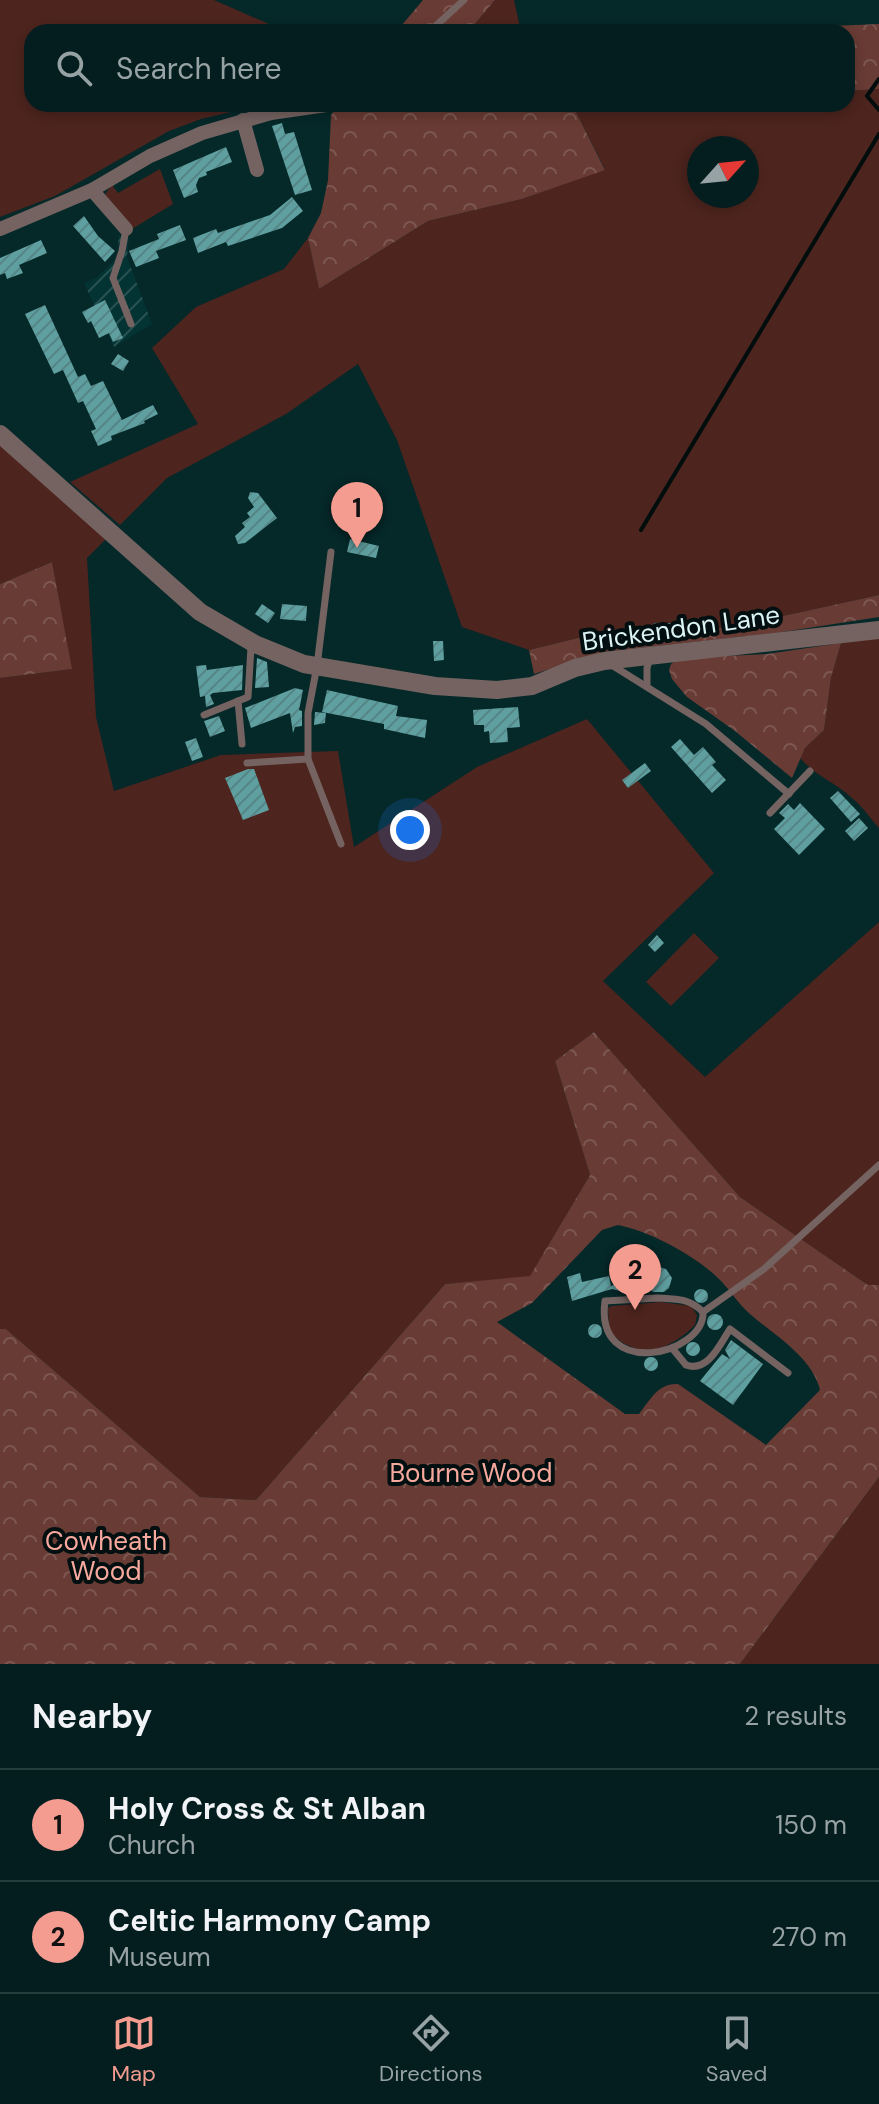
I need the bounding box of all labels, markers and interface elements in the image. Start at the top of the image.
search box [24,24,855,112]
icon: search [52,46,96,90]
text: Search here [116,49,282,88]
north arrow [687,136,759,208]
pin: 1 [331,482,383,548]
street label: Brickendon Lane [580,597,782,659]
your location [390,810,430,850]
pin: 2 [609,1244,661,1310]
park label: Bourne Wood [389,1456,553,1490]
park label: Cowheath Wood [45,1524,167,1588]
text: Nearby [32,1694,152,1739]
text: 2 results [744,1699,847,1733]
text: Holy Cross & St Alban [108,1789,426,1828]
text: 1 [53,1808,63,1842]
text: 150 m [775,1808,847,1842]
text: Church [108,1828,195,1862]
text: Celtic Harmony Camp [108,1901,431,1940]
text: 2 [50,1920,66,1954]
text: 270 m [771,1920,847,1954]
text: Museum [108,1940,211,1974]
tab: Map [112,2011,156,2088]
tab: Directions [379,2011,483,2088]
tab: Saved [706,2011,767,2088]

